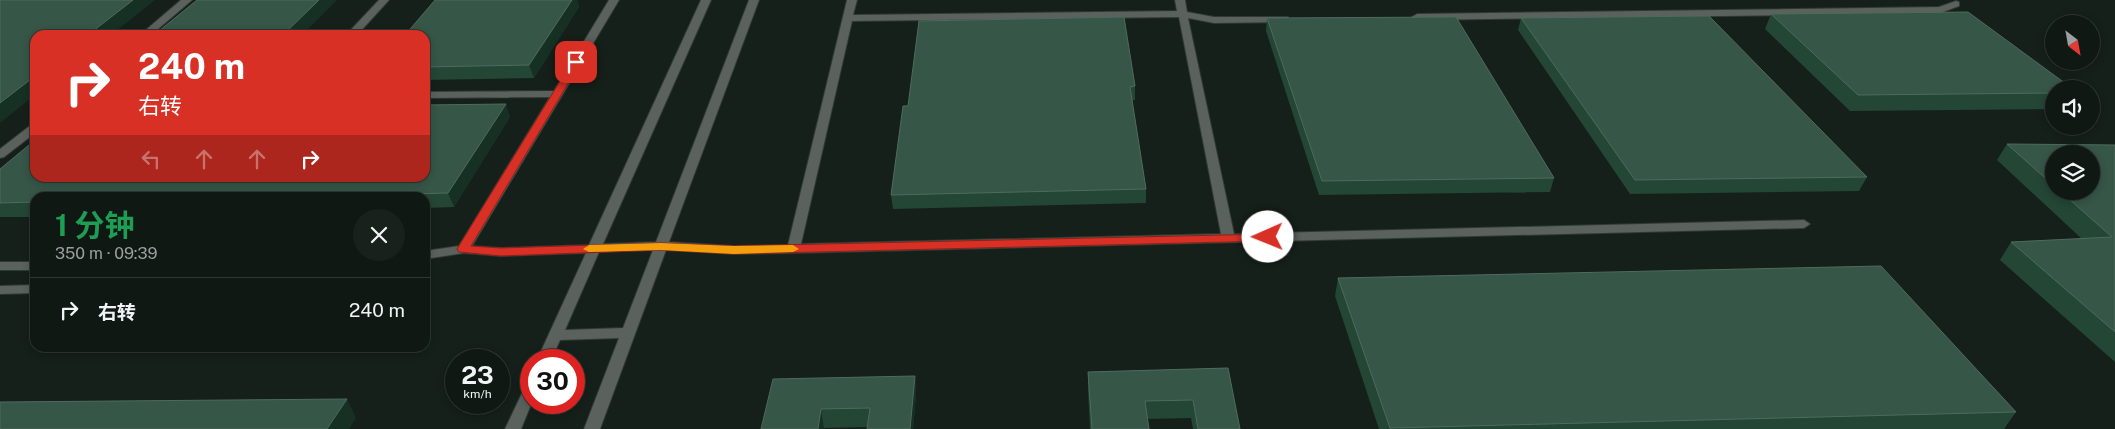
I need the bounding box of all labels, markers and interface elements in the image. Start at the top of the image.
north arrow [2045,15,2100,70]
map controls [2045,15,2100,200]
pin [555,41,597,83]
text: 240 m [138,46,245,87]
icon: arrive [562,48,590,76]
icon: right [55,50,120,115]
button: sound [2045,80,2100,135]
text: 右转 [138,93,182,119]
icon: left [137,145,165,173]
icon: ahead [190,145,218,173]
icon: ahead [243,145,271,173]
icon: right [296,145,324,173]
button: layers [2045,145,2100,200]
text: 1 分钟 [55,207,135,243]
button: close [353,209,405,261]
position arrow [1241,210,1293,262]
text: 350 m · 09:39 [55,244,157,263]
icon: right [55,296,83,324]
text: 240 m [349,299,405,321]
text: 右转 [98,301,136,323]
speed limit sign: 30 [520,349,585,414]
text: 23 [461,360,494,390]
text: km/h [463,387,492,401]

